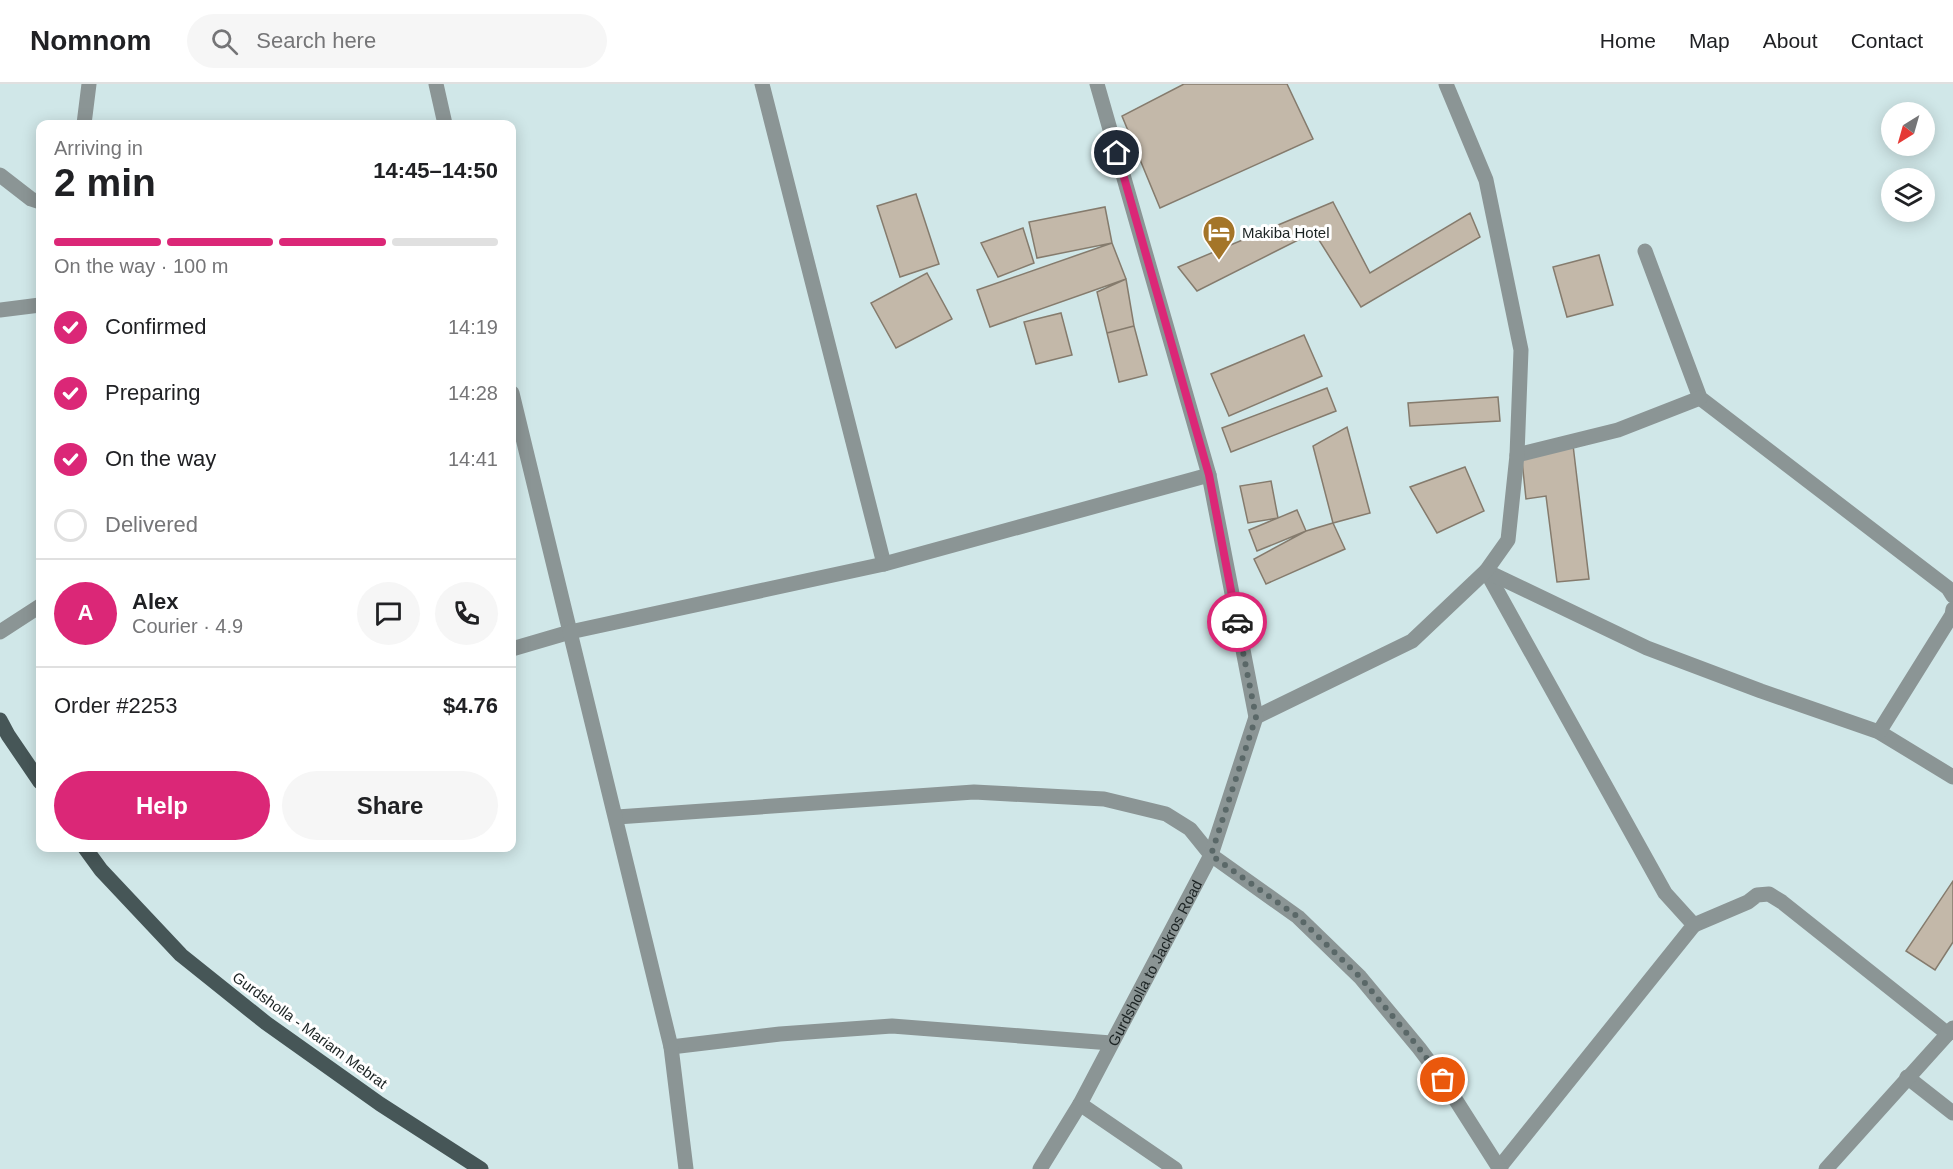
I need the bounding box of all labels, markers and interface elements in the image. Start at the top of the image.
search box [187,14,607,68]
text: Nomnom [30,25,151,56]
icon: search [208,25,241,58]
text: Search here [256,28,376,53]
text: Home [1600,29,1656,52]
text: Map [1689,29,1730,52]
text: About [1763,29,1818,52]
text: Contact [1851,29,1923,52]
north arrow [1881,102,1935,156]
map controls [1881,102,1935,222]
pin [1091,127,1142,178]
icon: home [1100,136,1133,169]
text: Arriving in [54,137,143,159]
text: 14:45–14:50 [373,158,498,183]
text: 2 min [54,161,156,204]
button: layers [1881,168,1935,222]
hotel icon: Makiba Hotel [1201,214,1237,261]
place label: Makiba Hotel [1242,224,1330,241]
text: On the way · 100 m [54,255,229,277]
icon: check [54,311,87,344]
text: Confirmed [105,314,206,339]
text: 14:19 [448,316,498,338]
icon: check [54,377,87,410]
text: Preparing [105,380,200,405]
text: 14:28 [448,382,498,404]
icon: check [54,443,87,476]
text: On the way [105,446,216,471]
text: 14:41 [448,448,498,470]
text: Delivered [105,512,198,537]
button: chat [357,582,420,645]
button: phone [435,582,498,645]
text: Alex [132,589,178,614]
courier [1207,592,1267,652]
text: A [78,600,93,625]
icon: car [1221,606,1254,639]
text: Courier · 4.9 [132,615,243,637]
text: Order #2253 [54,693,178,718]
text: $4.76 [443,693,498,718]
button: Help [54,771,270,840]
button: Share [282,771,498,840]
street label: Gurdsholla to Jackros Road [1104,877,1205,1049]
street label: Gurdsholla - Mariam Mebrat [229,968,391,1092]
pin [1417,1054,1468,1105]
icon: bag [1426,1063,1459,1096]

